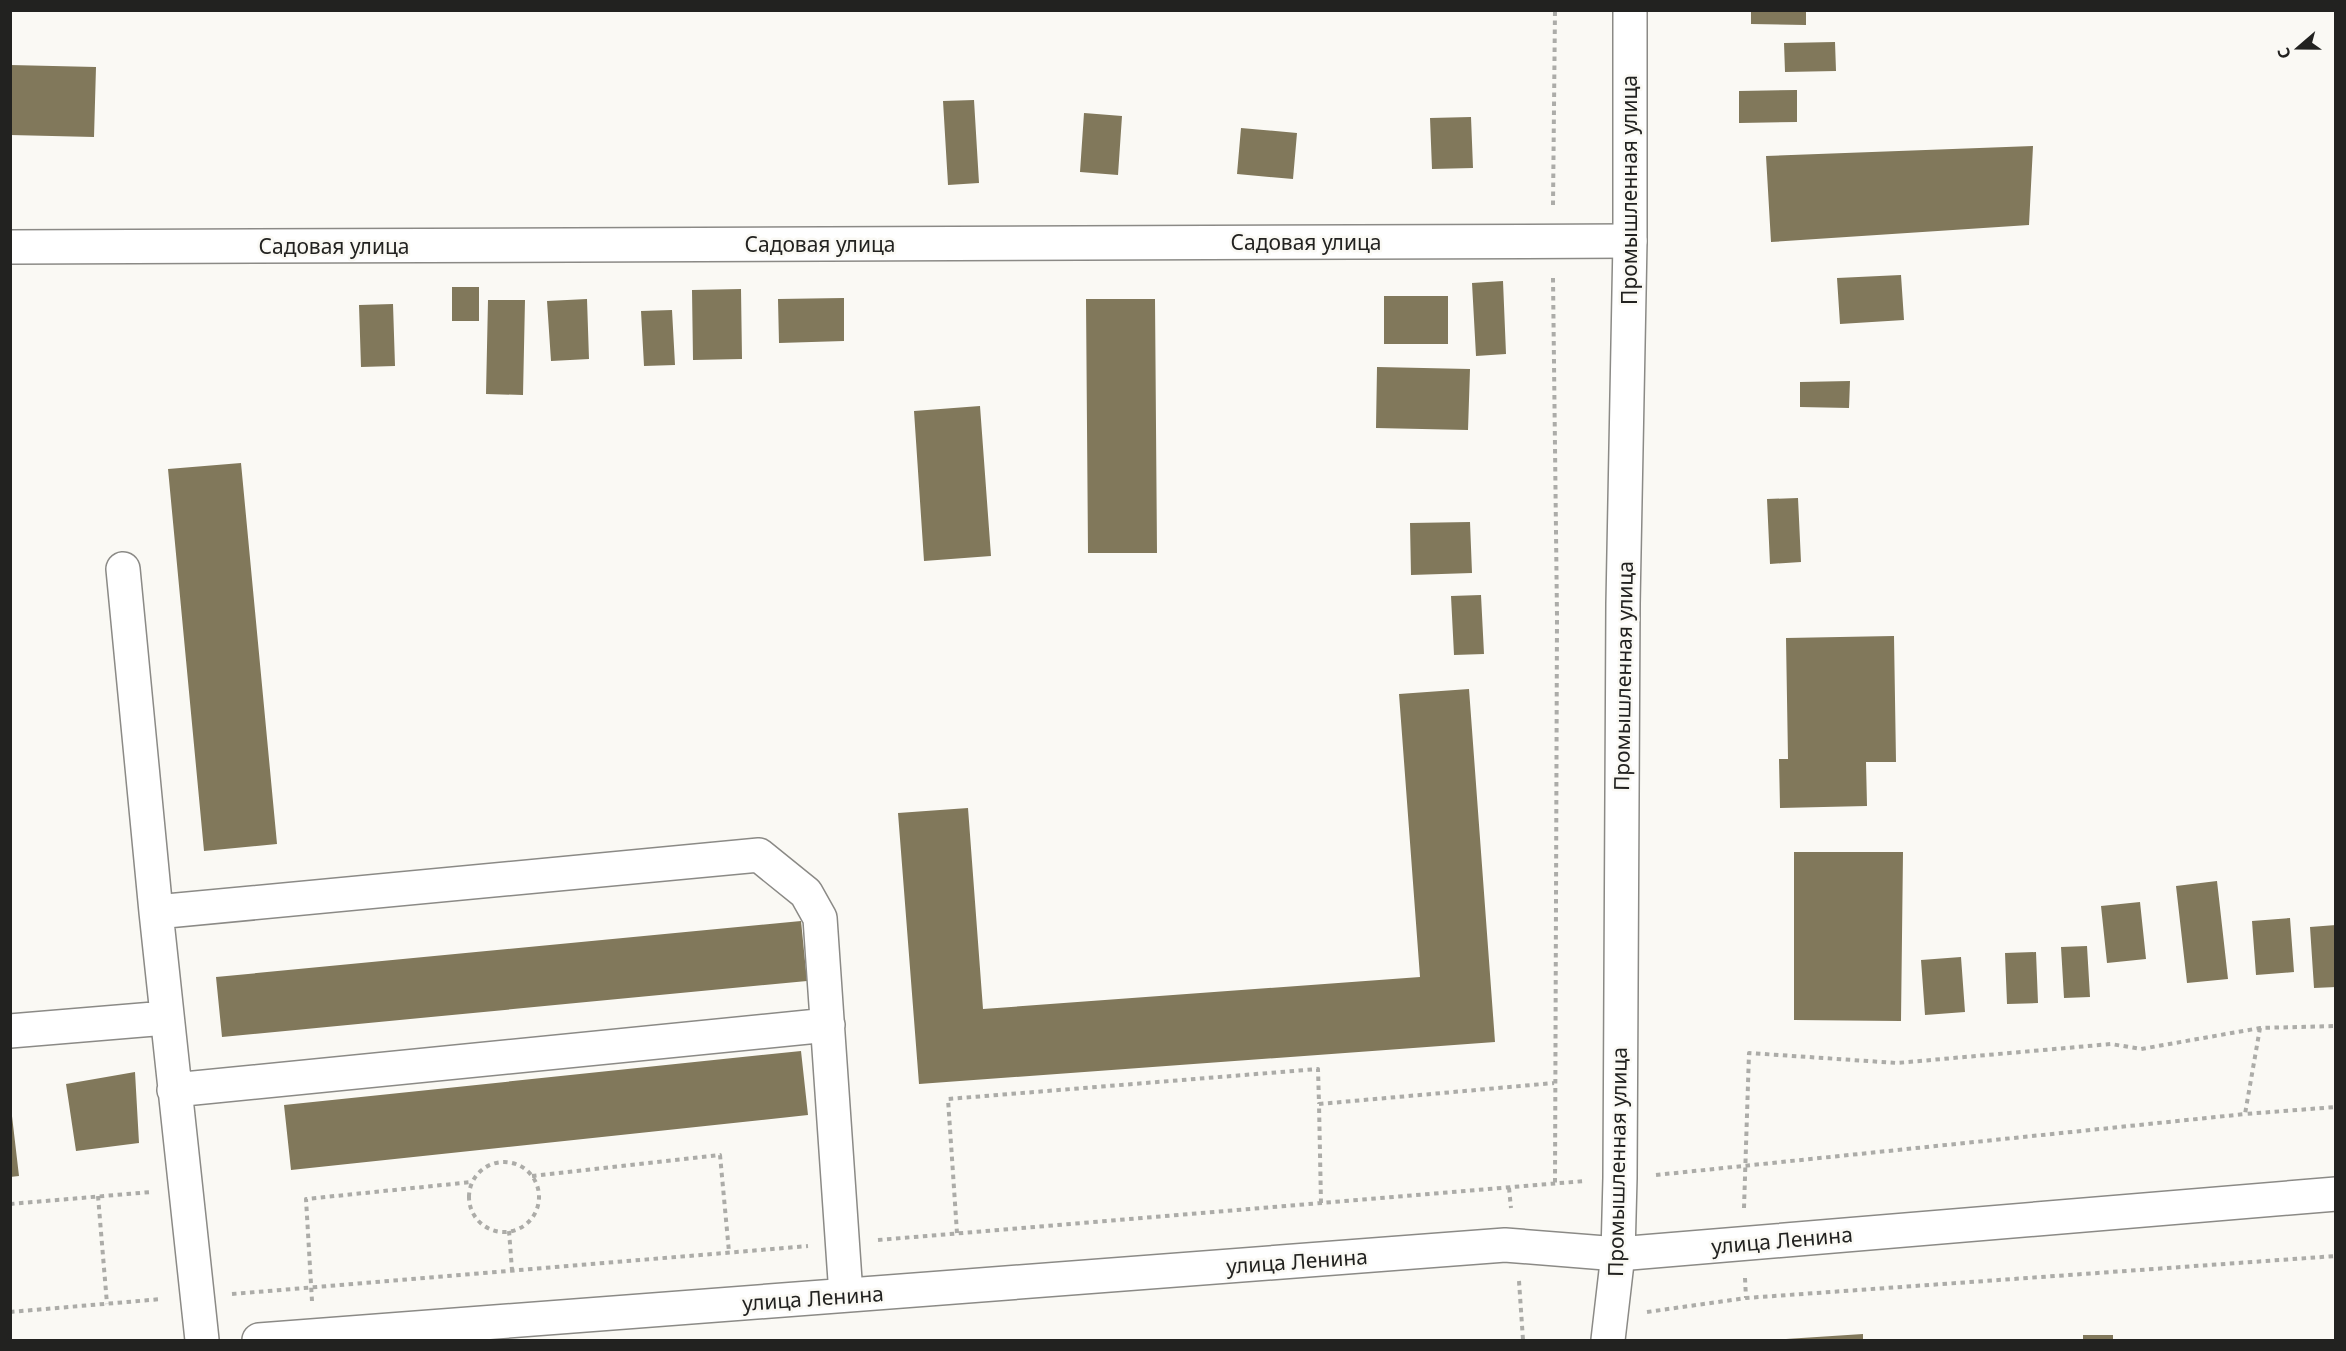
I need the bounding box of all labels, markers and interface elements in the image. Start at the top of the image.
north arrow [2268,18,2328,78]
text: С [2272,45,2296,62]
street label: Промышленная улица [1615,75,1643,305]
street label: Садовая улица [1231,228,1381,256]
street label: Садовая улица [745,230,895,258]
street label: Садовая улица [259,232,409,260]
street label: Промышленная улица [1607,561,1639,791]
street label: Промышленная улица [1601,1047,1633,1277]
street label: улица Ленина [1710,1220,1854,1260]
street label: улица Ленина [1225,1242,1369,1280]
street label: улица Ленина [741,1279,885,1317]

